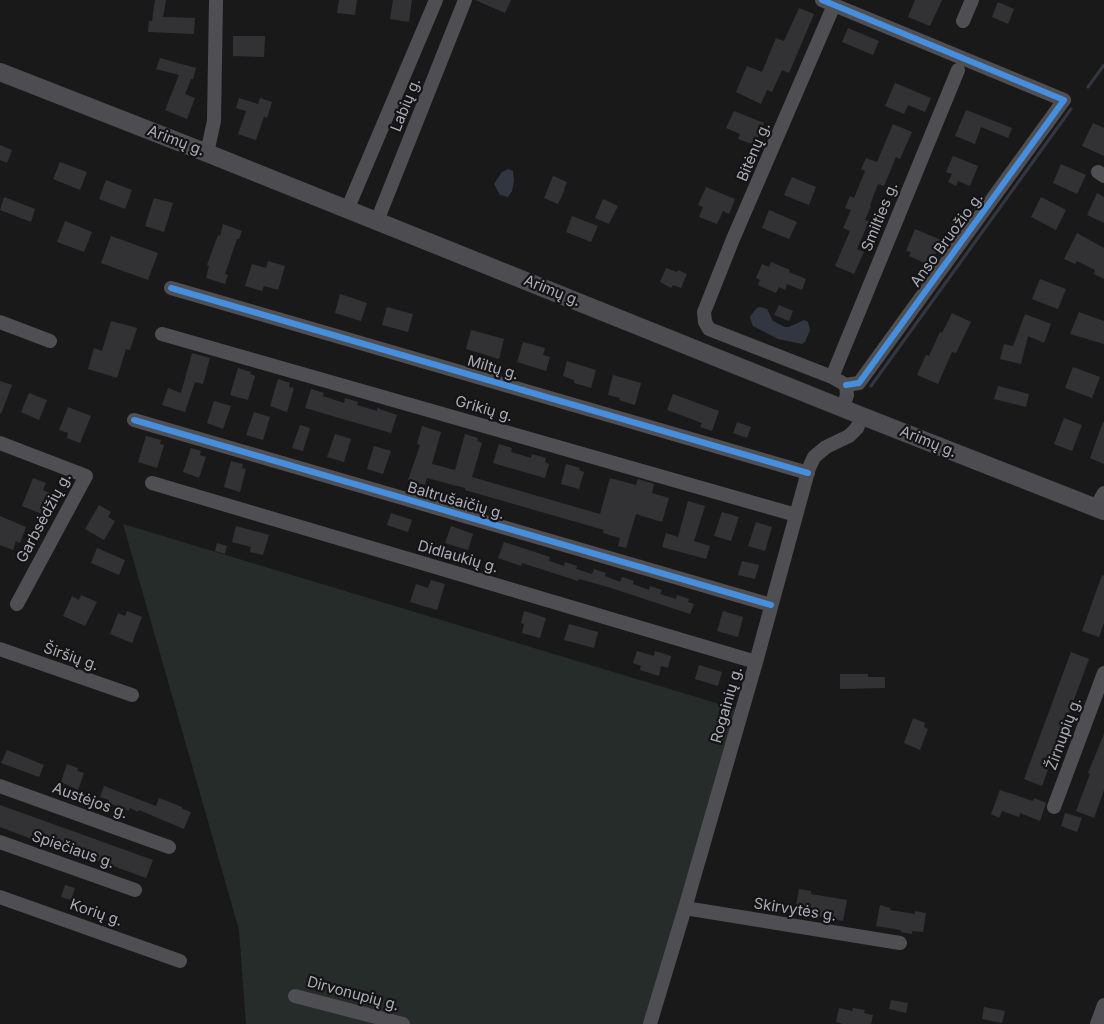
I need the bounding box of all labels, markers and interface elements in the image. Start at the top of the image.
street label: Labių g. [387,76,425,134]
street label: Bitėnų g. [734,120,774,184]
street label: Arimų g. [145,122,207,160]
street label: Smilties g. [858,180,902,254]
street label: Anso Bruožio g. [907,189,987,291]
street label: Arimų g. [521,271,583,311]
street label: Miltų g. [465,352,521,384]
street label: Grikių g. [453,392,515,426]
street label: Arimų g. [897,422,959,462]
street label: Garbsėdžių g. [13,470,75,566]
street label: Baltrušaičių g. [405,479,507,523]
street label: Didlaukių g. [416,537,500,577]
street label: Širšių g. [41,639,101,675]
street label: Rogainių g. [707,665,747,745]
street label: Žirnupių g. [1043,695,1085,773]
street label: Austėjos g. [50,779,130,823]
street label: Spiečiaus g. [29,827,117,873]
street label: Skirvytės g. [752,895,838,925]
street label: Korių g. [67,896,125,930]
street label: Dirvonupių g. [305,973,401,1015]

